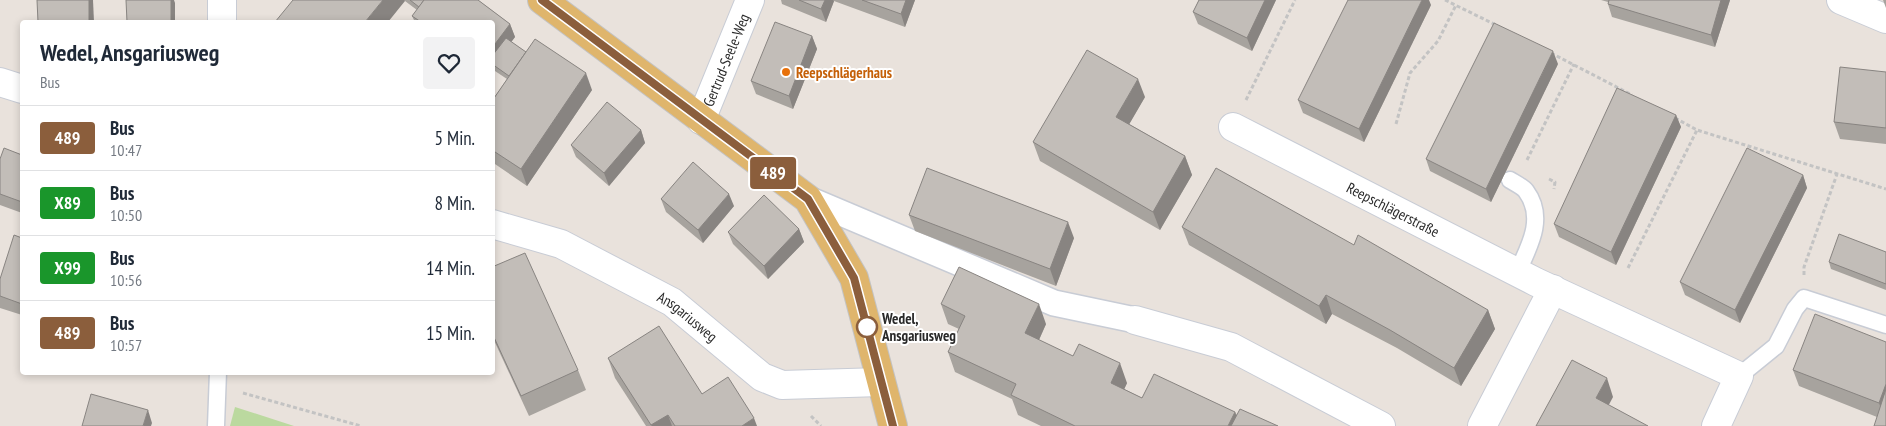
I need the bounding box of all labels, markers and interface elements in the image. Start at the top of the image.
street label: Gertrud-Seele-Weg [698,11,753,109]
text: Wedel, Ansgariusweg [40,37,219,68]
button: heart [423,37,475,89]
place label: Reepschlägerhaus [796,63,892,82]
marker: Reepschlägerhaus [780,66,792,78]
text: Bus [40,72,60,92]
text: Bus [110,116,134,140]
text: 489 [55,126,80,149]
text: 5 Min. [434,126,475,150]
text: 10:47 [110,140,142,160]
line badge: 489 [744,157,802,189]
text: 489 [760,161,786,184]
street label: Reepschlägerstraße [1344,177,1443,241]
text: Bus [110,181,134,205]
text: X89 [54,191,81,214]
text: 8 Min. [434,191,475,215]
text: 10:50 [110,205,142,225]
text: Bus [110,246,134,270]
text: X99 [54,256,81,279]
text: 14 Min. [426,256,475,280]
text: 10:56 [110,270,142,290]
street label: Ansgariusweg [654,287,722,346]
place label: Wedel, Ansgariusweg [881,309,956,345]
text: Bus [110,311,134,335]
marker: Wedel, Ansgariusweg [856,316,878,338]
text: 489 [55,321,80,344]
text: 15 Min. [426,321,475,345]
text: 10:57 [110,335,142,355]

